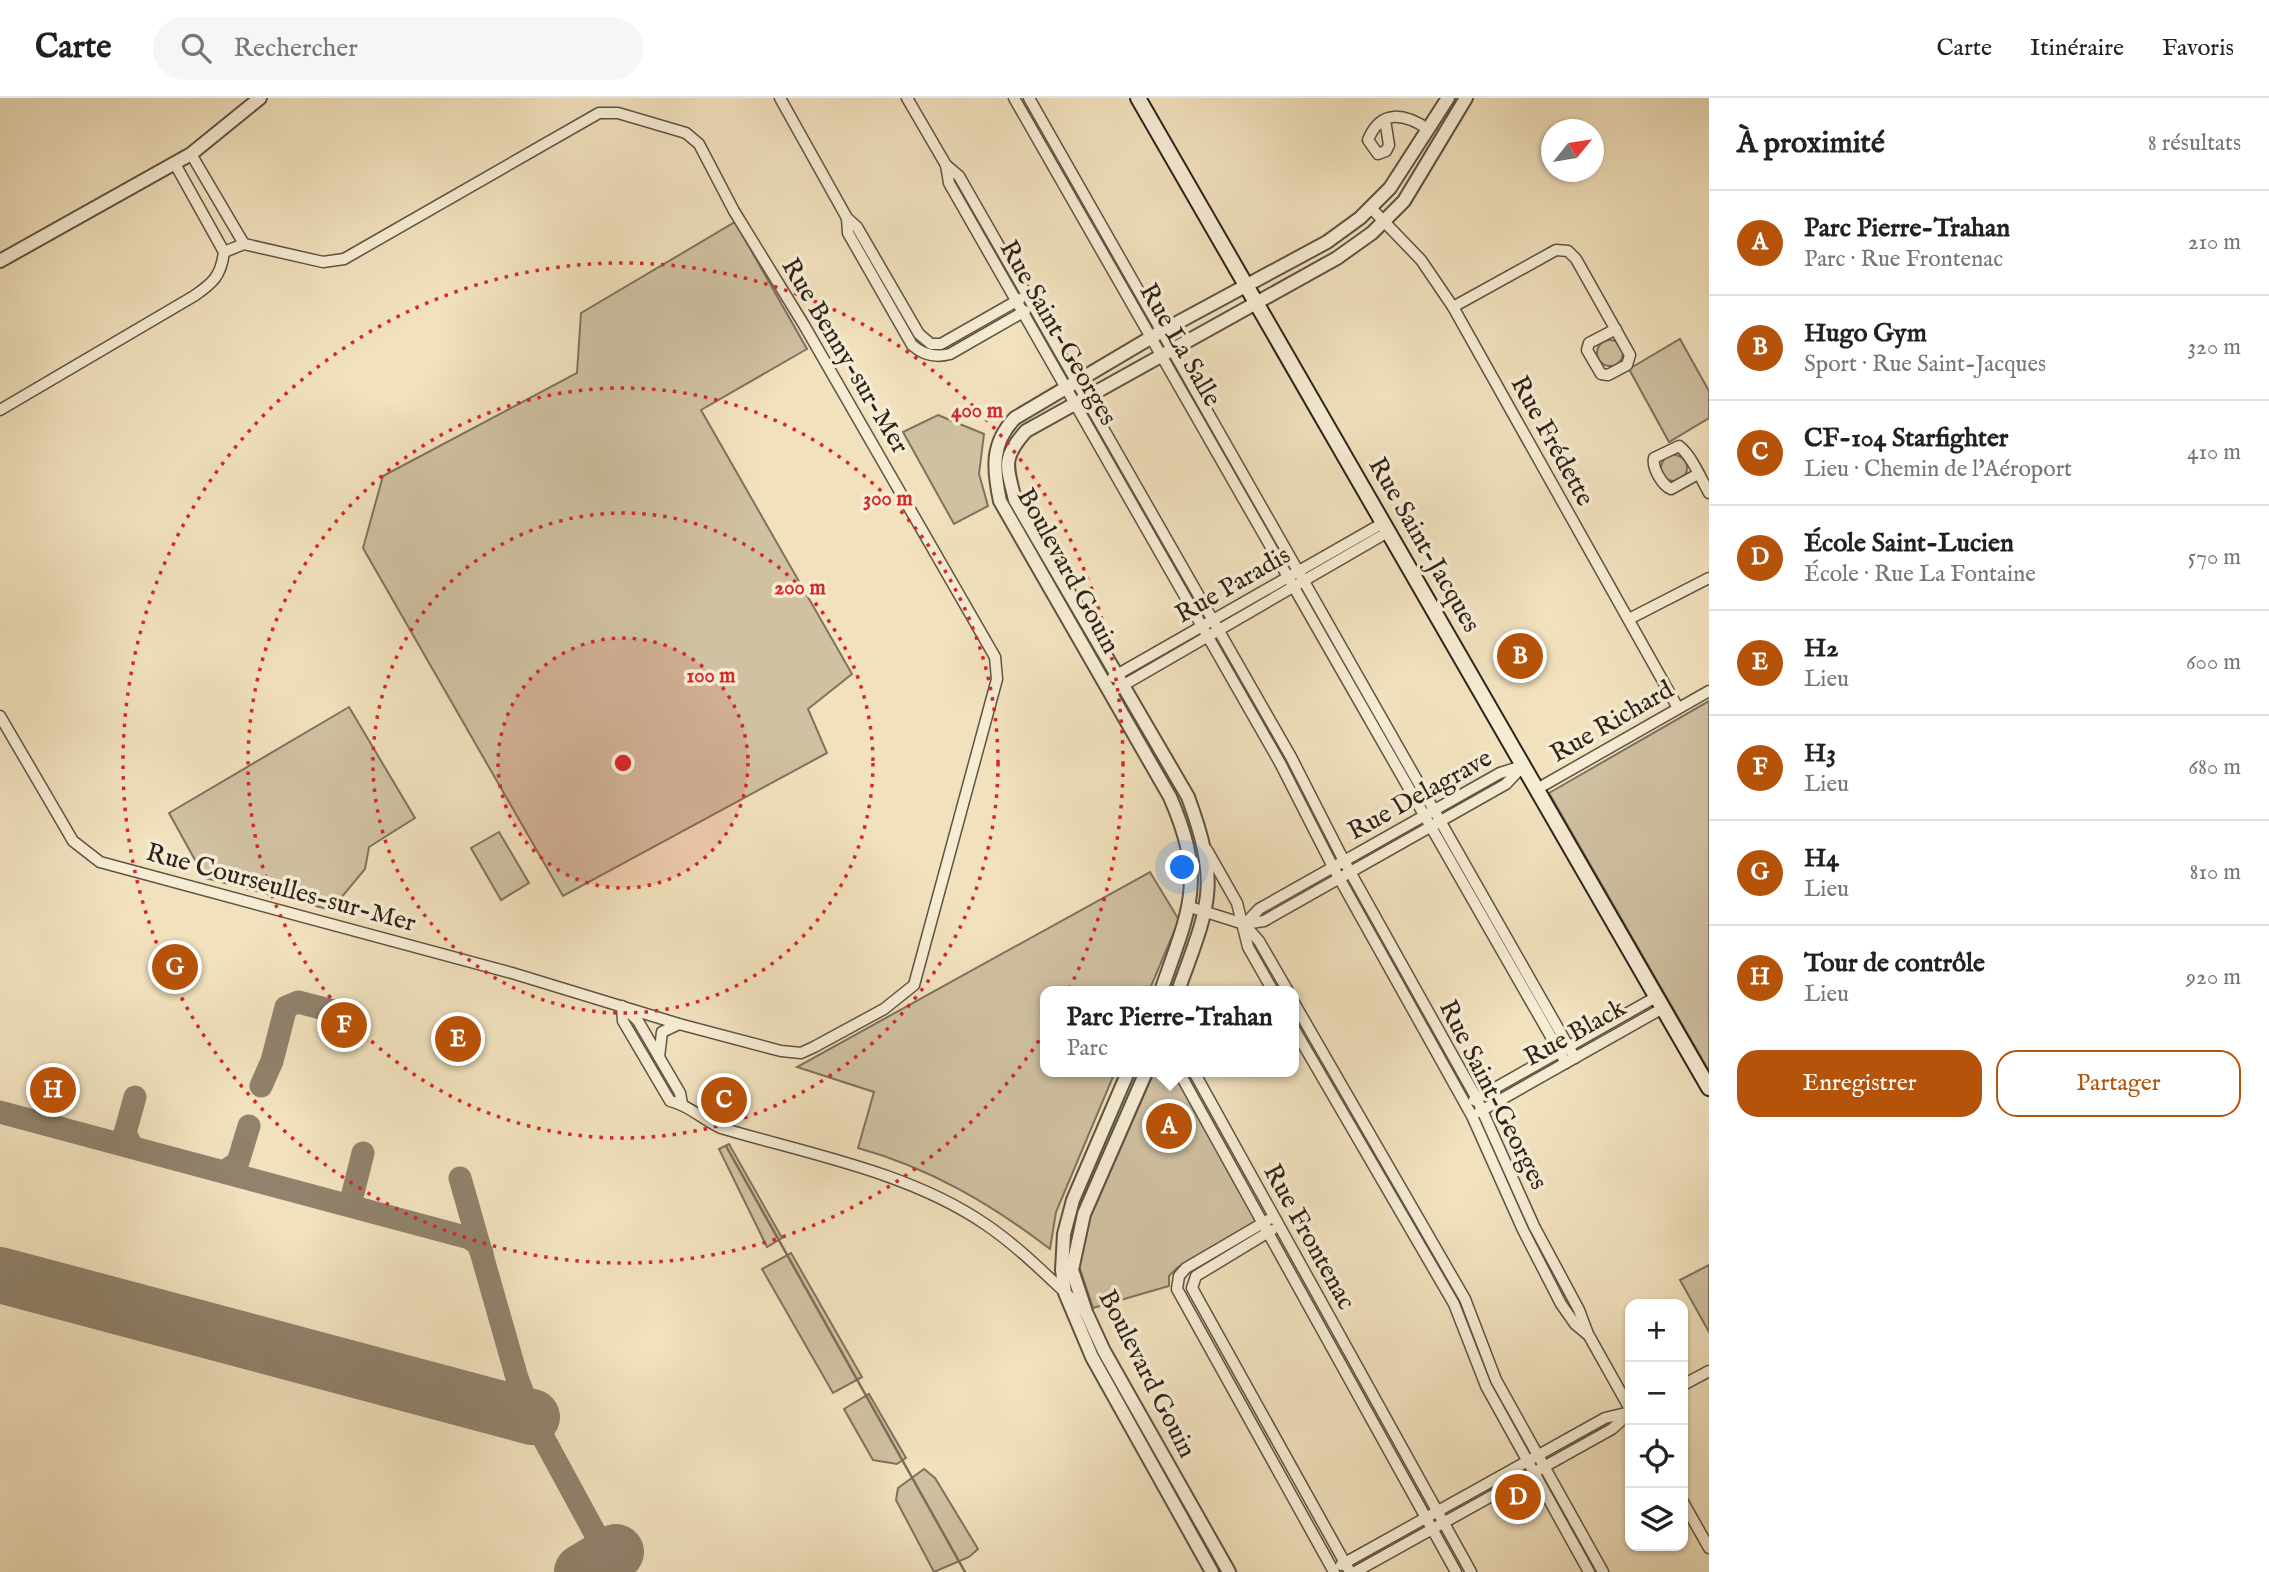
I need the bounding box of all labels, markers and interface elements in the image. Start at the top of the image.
search box [153,17,643,80]
text: Carte [35,27,111,69]
icon: search [177,29,215,67]
text: Rechercher [233,32,358,65]
text: Carte [1936,33,1992,64]
text: Itinéraire [2030,33,2124,64]
text: Favoris [2162,33,2234,64]
north arrow [1541,119,1604,182]
text: À proximité [1737,125,1885,163]
text: 8 résultats [2148,129,2241,158]
text: Parc Pierre-Trahan [1804,212,2010,245]
text: A [1752,228,1768,257]
text: 210 m [2188,228,2241,257]
street label: Rue Saint-Georges [992,235,1124,431]
text: Parc · Rue Frontenac [1804,245,2003,274]
street label: Rue Benny-sur-Mer [774,252,917,460]
street label: Rue La Salle [1132,278,1229,413]
text: Hugo Gym [1804,317,1927,350]
text: B [1752,333,1768,362]
text: 320 m [2188,333,2241,362]
text: Sport · Rue Saint-Jacques [1804,350,2046,379]
street label: Rue Frédette [1503,370,1601,512]
text: 400 m [951,398,1004,425]
text: CF-104 Starfighter [1804,422,2008,455]
text: C [1752,438,1768,467]
text: 410 m [2187,438,2241,467]
street label: Rue Saint-Jacques [1361,452,1487,638]
text: Lieu · Chemin de l'Aéroport [1804,455,2072,484]
street label: Boulevard Gouin [1009,482,1127,660]
text: 300 m [863,486,913,513]
text: École Saint-Lucien [1804,527,2014,560]
street label: Rue Paradis [1170,539,1296,631]
text: D [1751,543,1769,572]
text: 570 m [2188,543,2241,572]
text: École · Rue La Fontaine [1804,560,2036,589]
text: 200 m [774,575,826,602]
pin: B [1497,630,1543,682]
text: H2 [1804,632,1839,665]
text: E [1752,648,1768,677]
text: 600 m [2186,648,2241,677]
text: 100 m [686,663,736,690]
text: Lieu [1804,665,1849,694]
street label: Rue Richard [1544,673,1680,771]
text: H3 [1804,737,1836,770]
street label: Rue Delagrave [1342,742,1498,848]
centre of rings [611,751,635,775]
text: F [1753,753,1767,782]
text: 680 m [2188,753,2241,782]
text: Lieu [1804,770,1849,799]
street label: Rue Courseulles-sur-Mer [142,836,420,940]
text: H4 [1804,842,1839,875]
your location [1165,850,1199,884]
text: G [1751,858,1769,887]
text: 810 m [2189,858,2241,887]
text: Lieu [1804,875,1849,904]
pin: G [152,941,198,993]
text: Tour de contrôle [1804,947,1985,980]
text: H [1750,963,1770,992]
text: 920 m [2186,963,2241,992]
text: Lieu [1804,980,1849,1009]
popup [1040,986,1299,1077]
street label: Rue Black [1518,991,1633,1074]
street label: Rue Saint-Georges [1431,995,1555,1195]
pin: F [321,999,367,1051]
text: Parc Pierre-Trahan [1066,1001,1273,1034]
pin: E [435,1013,481,1065]
text: Parc [1066,1034,1108,1063]
button: Enregistrer [1737,1050,1982,1117]
button: Partager [1996,1050,2241,1117]
pin: H [30,1064,76,1116]
pin: C [701,1074,747,1126]
pin: A [1146,1100,1192,1152]
street label: Rue Frontenac [1255,1158,1363,1316]
street label: Boulevard Gouin [1090,1284,1204,1464]
map controls [1625,1299,1688,1551]
button: + [1625,1299,1688,1362]
button: − [1625,1362,1688,1425]
button: locate [1625,1425,1688,1488]
pin: D [1495,1471,1541,1523]
button: layers [1625,1488,1688,1551]

